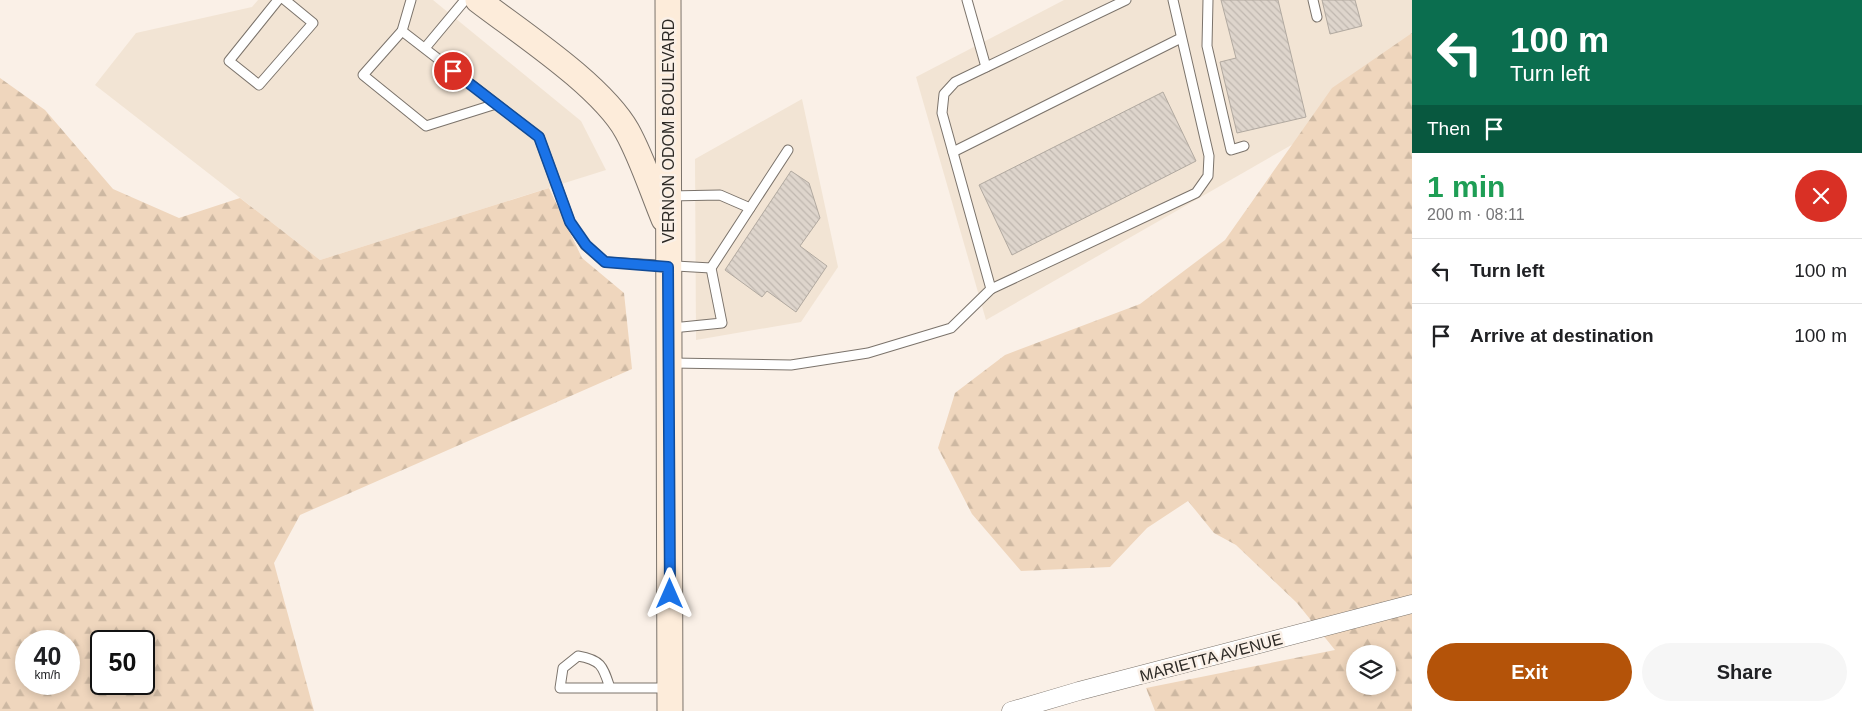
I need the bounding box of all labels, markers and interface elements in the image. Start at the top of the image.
street label: VERNON ODOM BOULEVARD [660,19,677,243]
icon: left [1427,20,1492,85]
text: 100 m [1510,20,1609,59]
pin [432,50,474,92]
icon: arrive [439,57,467,85]
text: Turn left [1510,61,1590,86]
icon: arrive [1480,115,1508,143]
text: Then [1427,118,1470,139]
text: 1 min [1427,170,1505,203]
button: close [1795,170,1847,222]
text: 200 m · 08:11 [1427,206,1525,223]
icon: left [1427,257,1455,285]
text: Turn left [1470,260,1545,281]
text: 100 m [1794,260,1847,281]
icon: arrive [1427,322,1455,350]
text: Arrive at destination [1470,325,1654,346]
text: 100 m [1794,325,1847,346]
position arrow [643,567,695,619]
speed limit sign: 50 [90,630,155,695]
street label: MARIETTA AVENUE [1138,630,1284,685]
text: 40 [34,642,61,670]
button: Exit [1427,643,1632,701]
button: Share [1642,643,1847,701]
map controls [1346,645,1396,695]
button: layers [1346,645,1396,695]
text: km/h [34,668,61,682]

